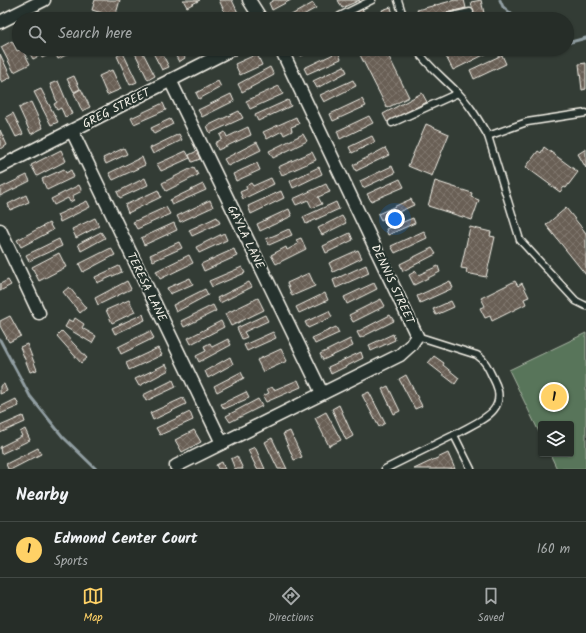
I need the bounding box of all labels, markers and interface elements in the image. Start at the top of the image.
search box [12,12,574,56]
text: Search here [58,22,132,46]
icon: search [26,23,48,45]
street label: GREG STREET [79,83,155,134]
street label: GAYLA LANE [222,202,270,273]
your location [385,209,405,229]
street label: DENNIS STREET [366,241,420,329]
street label: TERESA LANE [122,249,172,326]
pin: 1 [541,382,567,412]
map controls [538,421,574,457]
button: layers [538,421,574,457]
text: Nearby [16,482,68,509]
text: Edmond Center Court [54,527,197,551]
text: 1 [27,539,31,560]
text: 160 m [537,539,570,560]
text: Sports [54,551,88,572]
tab: Map [82,585,104,627]
tab: Directions [268,585,314,627]
tab: Saved [478,585,504,627]

